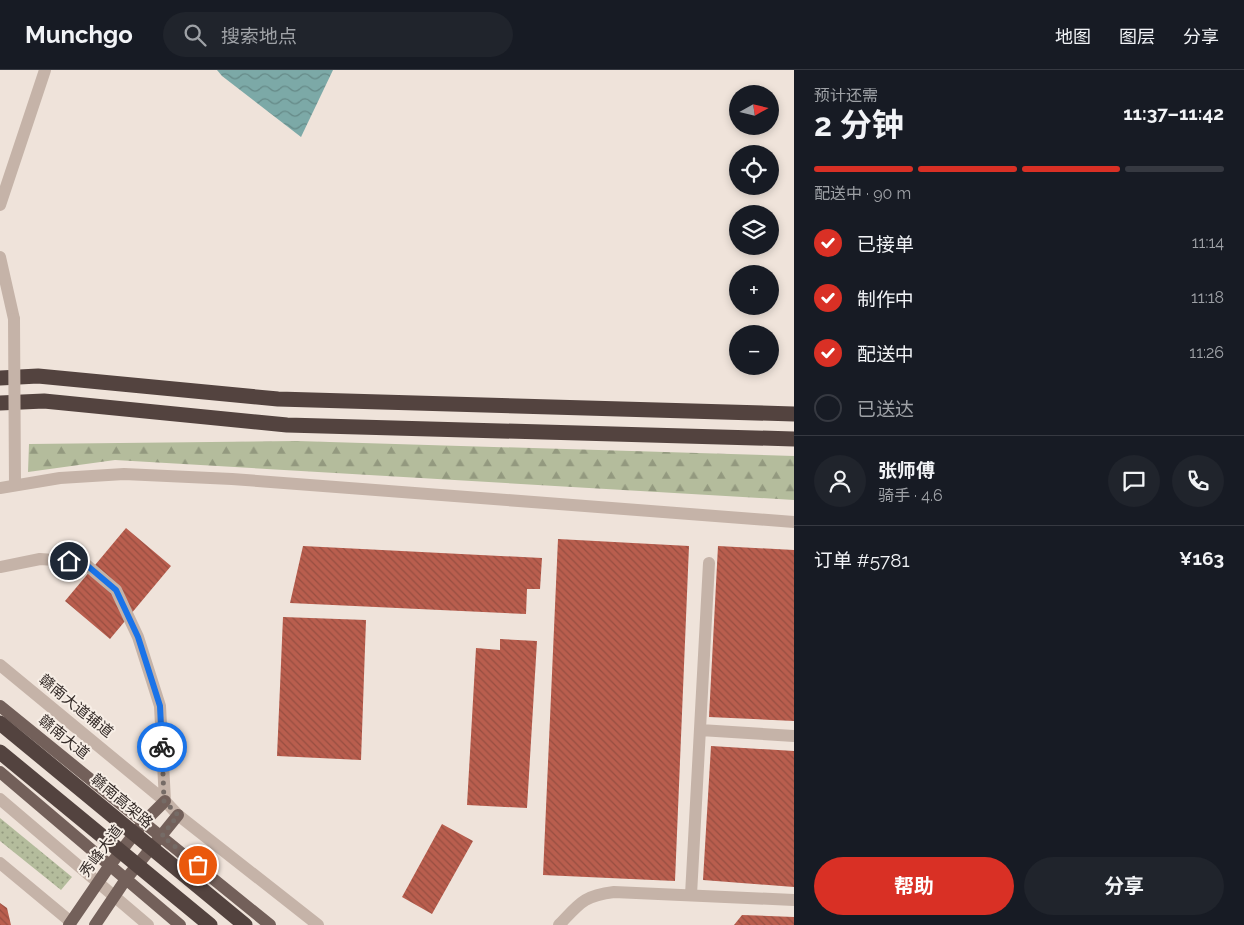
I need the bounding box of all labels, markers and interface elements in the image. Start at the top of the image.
search box [163,12,513,57]
text: Munchgo [25,20,133,49]
icon: search [181,21,209,49]
text: 搜索地点 [221,25,297,47]
text: 地图 [1055,26,1091,47]
text: 图层 [1119,26,1155,47]
text: 分享 [1183,26,1219,47]
north arrow [729,85,779,135]
map controls [729,85,779,375]
text: 预计还需 [814,86,878,105]
text: 11:37–11:42 [1123,102,1224,124]
text: 2 分钟 [814,106,904,143]
button: locate [729,145,779,195]
text: 配送中 · 90 m [814,184,911,203]
button: layers [729,205,779,255]
icon: check [814,229,842,257]
text: 已接单 [857,233,914,255]
text: 11:14 [1192,233,1224,252]
button: + [729,265,779,315]
icon: check [814,284,842,312]
text: 制作中 [857,288,914,310]
text: 11:18 [1191,288,1224,307]
button: − [729,325,779,375]
icon: check [814,339,842,367]
text: 配送中 [857,343,914,365]
text: 11:26 [1189,343,1224,362]
text: 已送达 [857,398,914,420]
button: person [814,455,866,507]
button: chat [1108,455,1160,507]
button: phone [1172,455,1224,507]
text: 张师傅 [878,459,935,481]
text: 骑手 · 4.6 [878,486,943,505]
pin [48,540,90,582]
icon: home [55,547,83,575]
text: ¥163 [1179,547,1224,569]
text: 订单 #5781 [814,549,910,571]
street label: 赣南大道辅道 [35,671,117,741]
street label: 赣南大道 [35,711,93,763]
courier [137,722,187,772]
icon: bike [148,733,176,761]
street label: 赣南高架路 [87,770,157,832]
street label: 秀峰大道 [76,822,126,880]
pin [177,844,219,886]
icon: bag [184,851,212,879]
button: 帮助 [814,857,1014,915]
button: 分享 [1024,857,1224,915]

